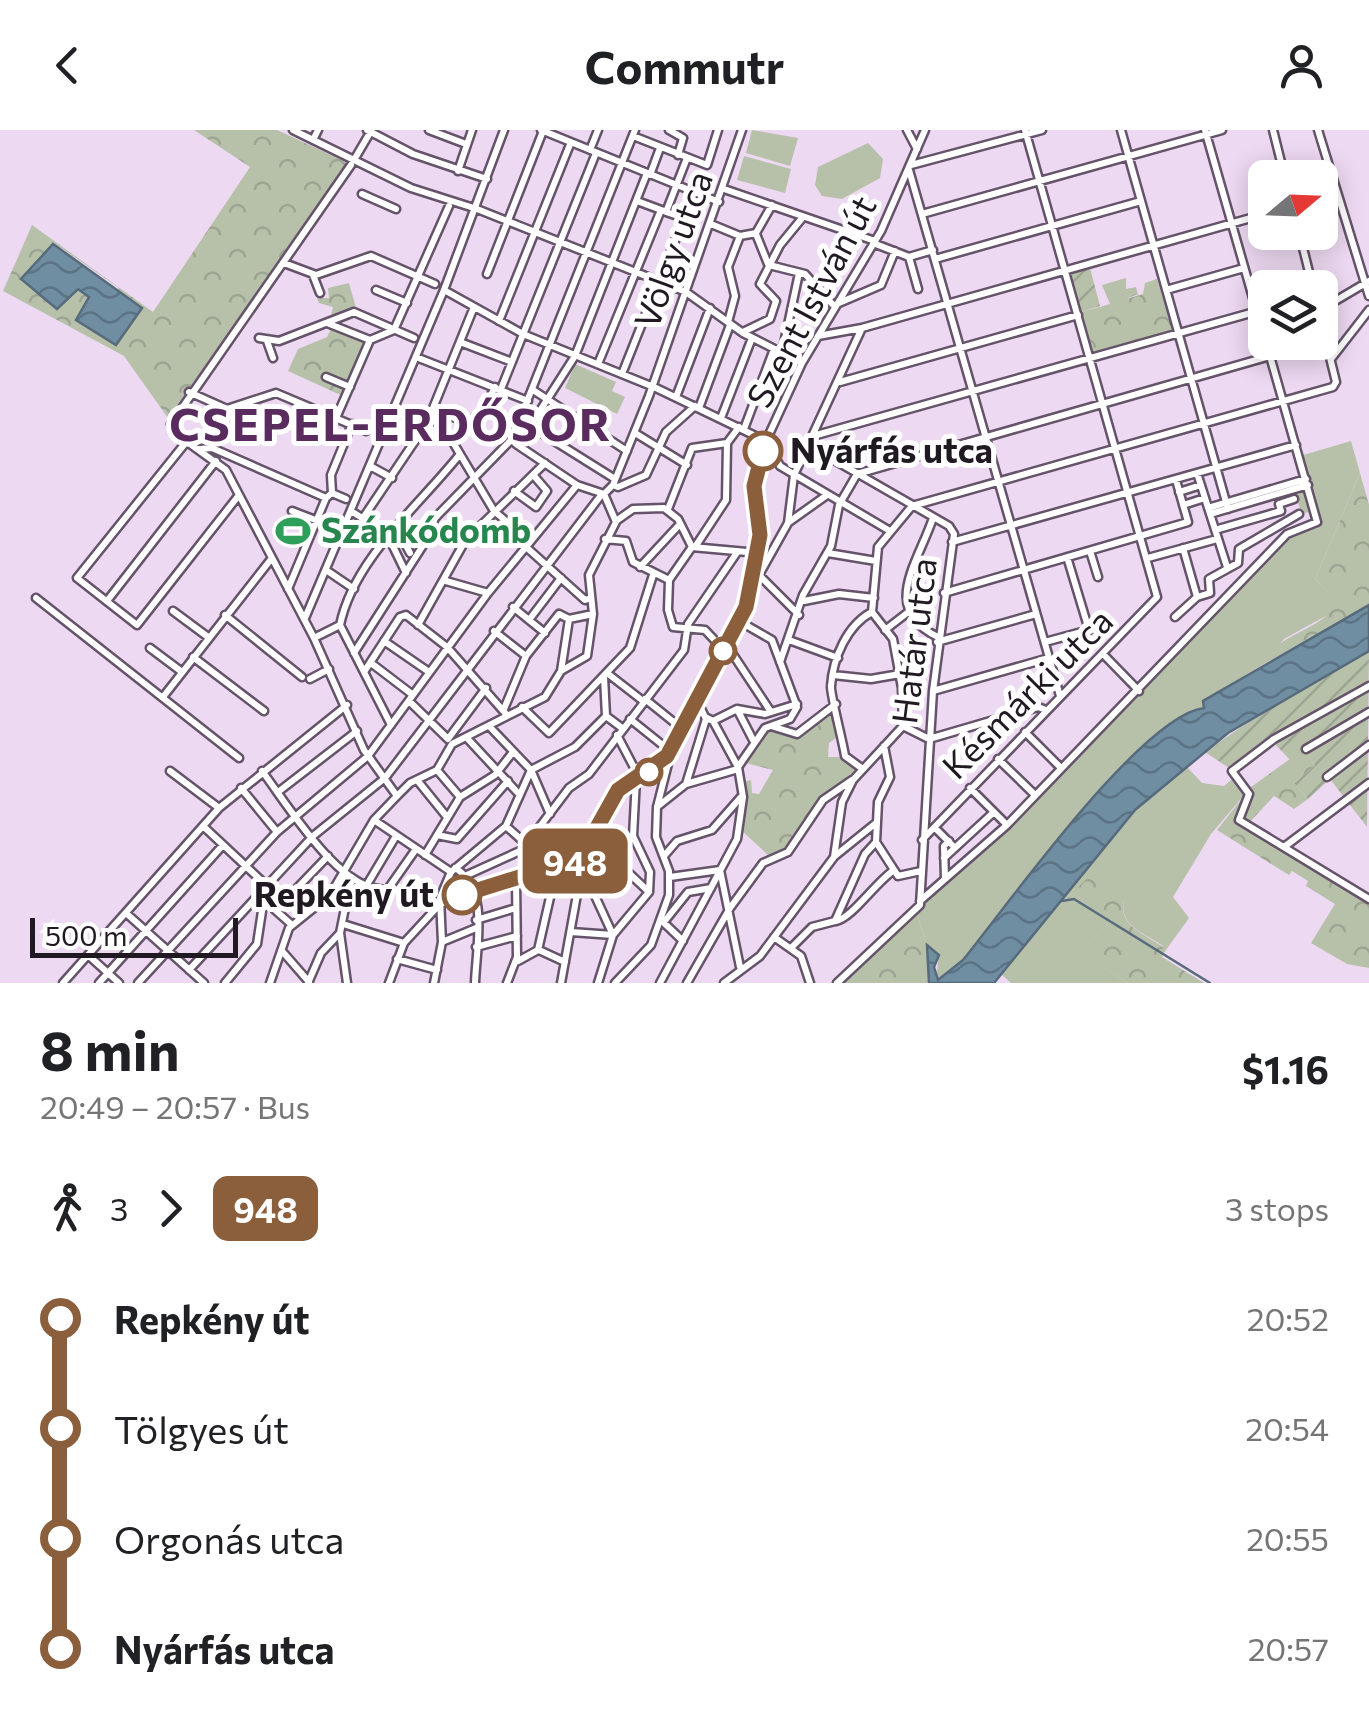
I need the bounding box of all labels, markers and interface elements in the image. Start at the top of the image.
icon: back [40,38,95,93]
text: Commutr [585,38,784,93]
icon: person [1274,38,1329,93]
north arrow [1248,160,1338,250]
map controls [1248,160,1338,360]
street label: Völgy utca [623,165,720,334]
street label: Szent István út [736,188,884,414]
button: layers [1248,270,1338,360]
district label: CSEPEL-ERDŐSOR [169,395,613,450]
place label: Nyárfás utca [790,427,993,470]
marker: Nyárfás utca [744,432,782,470]
place label: Szánkódomb [321,507,531,550]
sports icon: Szánkódomb [274,512,312,550]
street label: Határ utca [881,555,944,726]
street label: Késmárki utca [932,598,1120,786]
unlabelled marker [710,638,736,664]
unlabelled marker [636,759,662,785]
line badge: 948 [518,828,632,894]
text: 948 [543,840,607,883]
place label: Repkény út [254,871,434,914]
marker: Repkény út [443,876,481,914]
scale bar [30,913,238,958]
text: 500 m [45,918,127,952]
text: 8 min [40,1015,180,1082]
text: $1.16 [1242,1045,1329,1092]
text: 20:49 – 20:57 · Bus [40,1086,310,1126]
icon: walk [40,1181,95,1236]
icon: forward [143,1181,198,1236]
text: 948 [233,1187,298,1230]
text: 3 [110,1188,128,1228]
text: 3 stops [1225,1188,1329,1228]
text: Repkény út [114,1295,310,1342]
text: 20:52 [1247,1298,1329,1338]
text: Tölgyes út [114,1405,289,1452]
text: 20:54 [1245,1408,1329,1448]
text: Orgonás utca [114,1515,344,1562]
text: 20:55 [1246,1518,1329,1558]
text: Nyárfás utca [114,1625,334,1672]
text: 20:57 [1248,1628,1329,1668]

